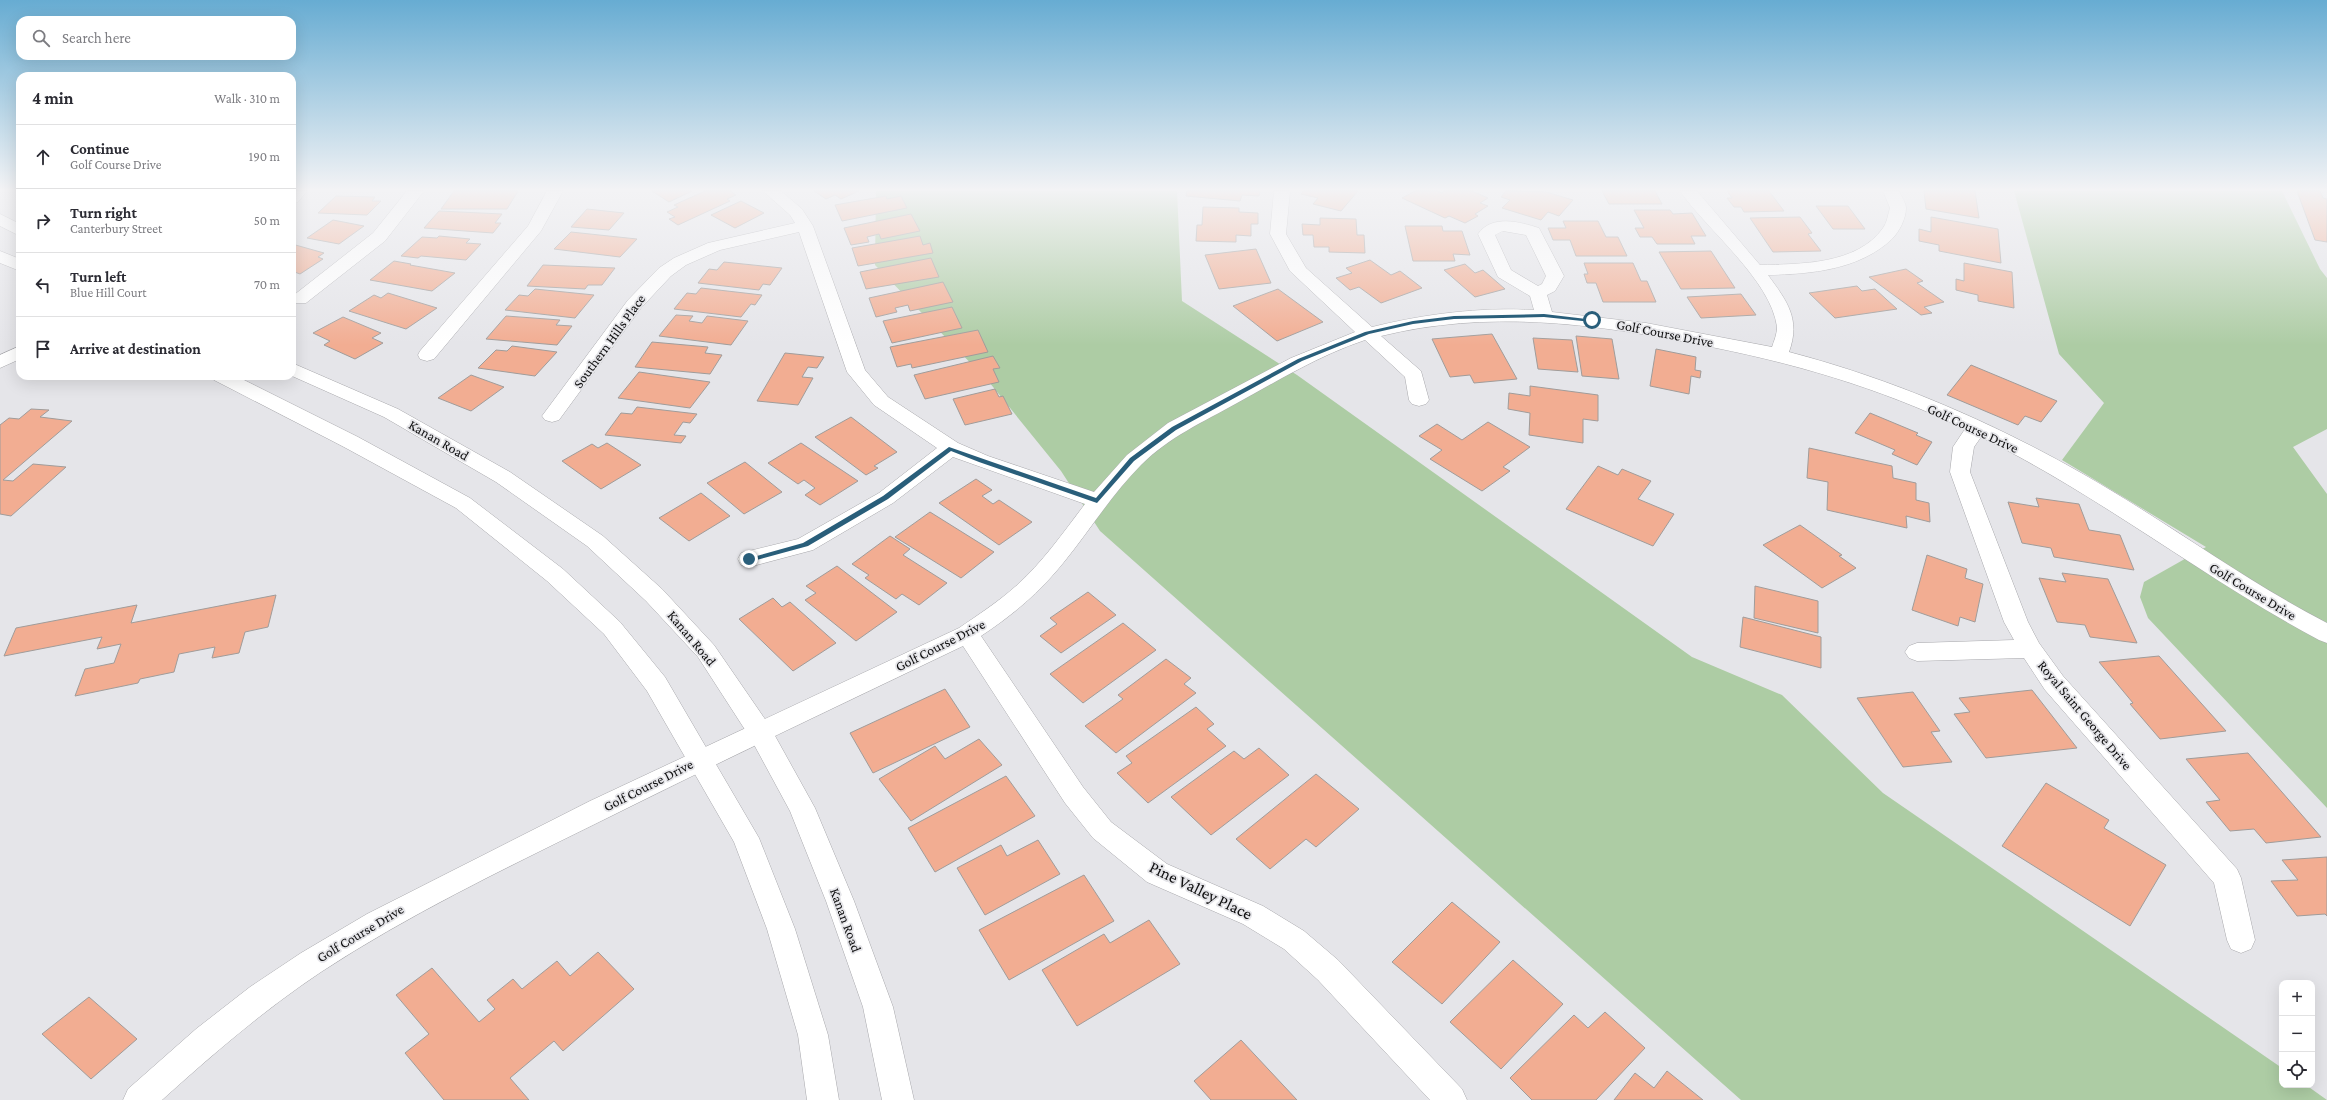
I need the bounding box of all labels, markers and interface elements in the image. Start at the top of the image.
search box [16,16,296,60]
icon: search [30,27,52,49]
text: Search here [62,30,131,46]
text: 4 min [32,89,74,108]
text: Walk · 310 m [214,91,280,106]
text: Continue [70,141,129,157]
icon: ahead [32,146,54,168]
text: 190 m [249,149,280,164]
text: Golf Course Drive [70,157,161,172]
text: Turn right [70,205,137,221]
icon: right [32,210,54,232]
text: 50 m [254,213,280,228]
text: Canterbury Street [70,221,162,236]
text: Turn left [70,269,126,285]
icon: left [32,274,54,296]
text: 70 m [254,277,280,292]
text: Blue Hill Court [70,285,147,300]
street label: Southern Hills Place [570,291,648,391]
route start [1583,311,1601,329]
street label: Golf Course Drive [1615,316,1715,350]
icon: arrive [32,338,54,360]
text: Arrive at destination [70,341,201,357]
street label: Golf Course Drive [1925,400,2021,456]
street label: Kanan Road [406,416,473,464]
route end [740,550,758,568]
street label: Golf Course Drive [2207,559,2299,623]
street label: Kanan Road [664,607,720,669]
street label: Golf Course Drive [893,616,987,674]
street label: Royal Saint George Drive [2035,657,2135,773]
street label: Golf Course Drive [601,756,695,814]
street label: Pine Valley Place [1146,857,1255,924]
street label: Kanan Road [827,886,865,955]
street label: Golf Course Drive [314,901,406,965]
map controls [2279,980,2315,1088]
button: + [2279,980,2315,1016]
button: − [2279,1016,2315,1052]
button: locate [2279,1052,2315,1088]

